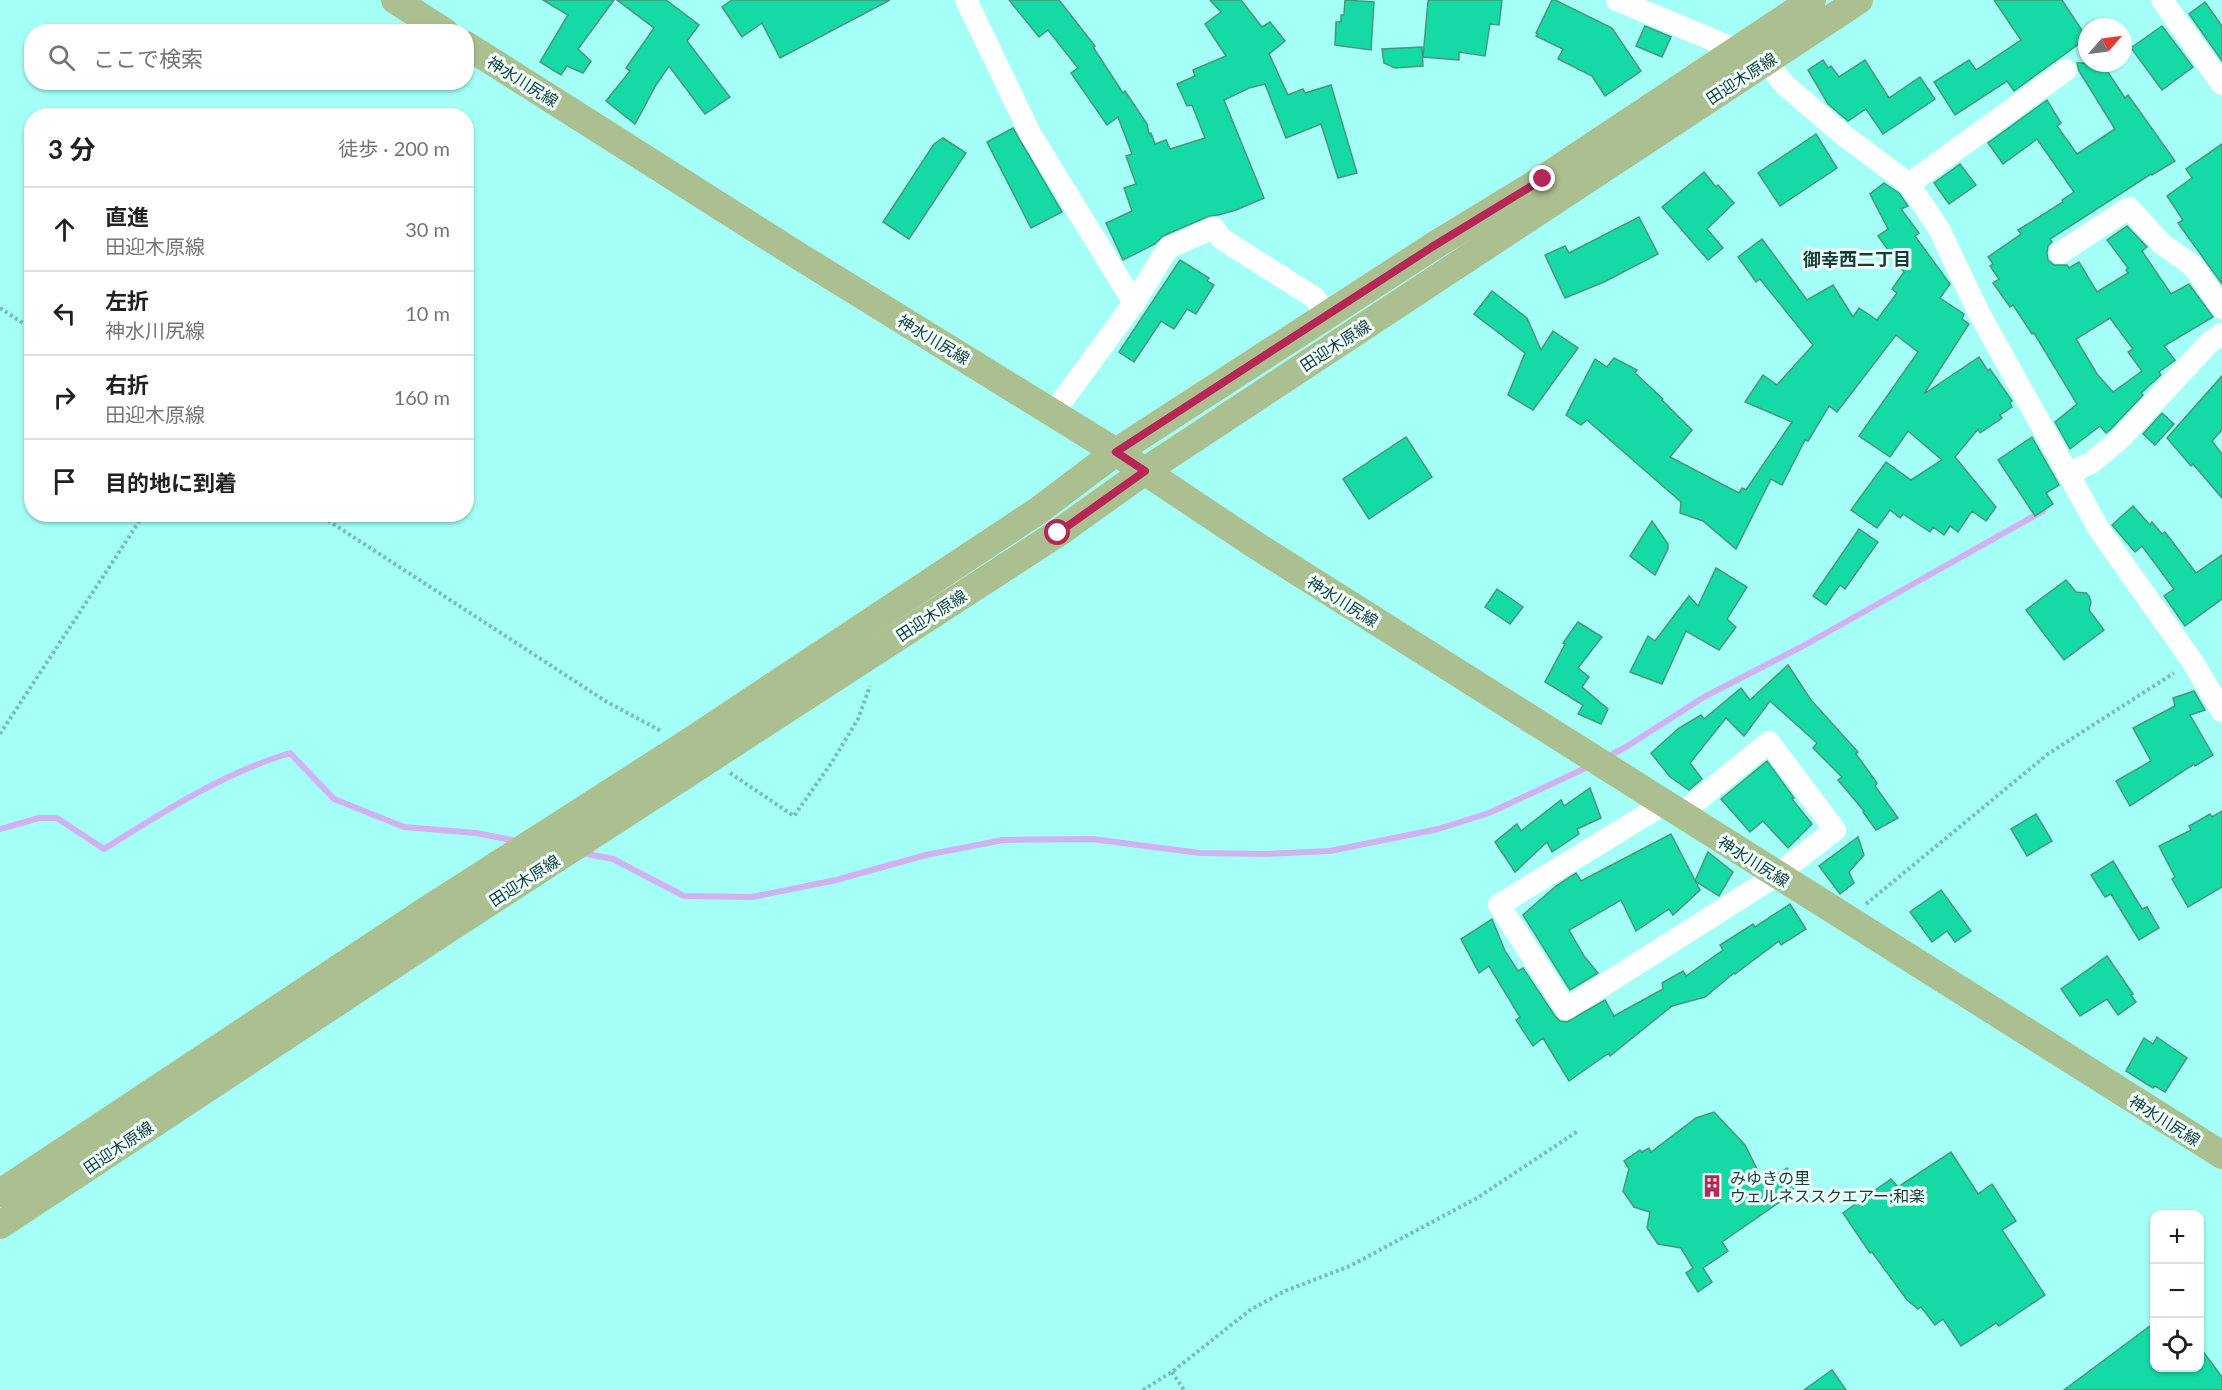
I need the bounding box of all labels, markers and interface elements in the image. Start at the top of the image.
north arrow [2078,18,2132,72]
search box [24,24,474,90]
icon: search [45,41,78,74]
text: ここで検索 [93,45,203,72]
street label: 田迎木原線 [1702,48,1780,108]
street label: 神水川尻線 [484,52,562,110]
text: 3 分 [48,133,95,165]
text: 徒歩 · 200 m [338,136,450,160]
route end [1529,165,1555,191]
text: 直進 [105,203,149,230]
icon: ahead [48,213,81,246]
text: 30 m [405,217,450,241]
text: 田迎木原線 [105,234,205,258]
district label: 御幸西二丁目 [1802,248,1911,270]
text: 左折 [105,287,149,314]
icon: left [48,297,81,330]
text: 10 m [405,301,450,325]
street label: 神水川尻線 [895,310,973,368]
street label: 田迎木原線 [1296,315,1374,375]
text: 神水川尻線 [105,318,205,342]
text: 右折 [105,371,149,398]
icon: right [48,381,81,414]
text: 160 m [394,385,450,409]
text: 田迎木原線 [105,402,205,426]
icon: arrive [48,465,81,498]
text: 目的地に到着 [105,469,237,496]
route start [1044,519,1070,545]
street label: 神水川尻線 [1304,572,1382,630]
street label: 田迎木原線 [892,585,970,645]
street label: 神水川尻線 [1715,832,1793,890]
street label: 田迎木原線 [485,850,563,910]
street label: 神水川尻線 [2126,1091,2204,1149]
street label: 田迎木原線 [80,1117,156,1177]
place label: みゆきの里 ウェルネススクエアー;和楽 [1730,1168,1925,1205]
building icon: みゆきの里 ウェルネススクエアー;和楽 [1699,1173,1725,1199]
map controls [2150,1210,2204,1372]
button: + [2150,1210,2204,1264]
button: − [2150,1264,2204,1318]
button: locate [2150,1318,2204,1372]

